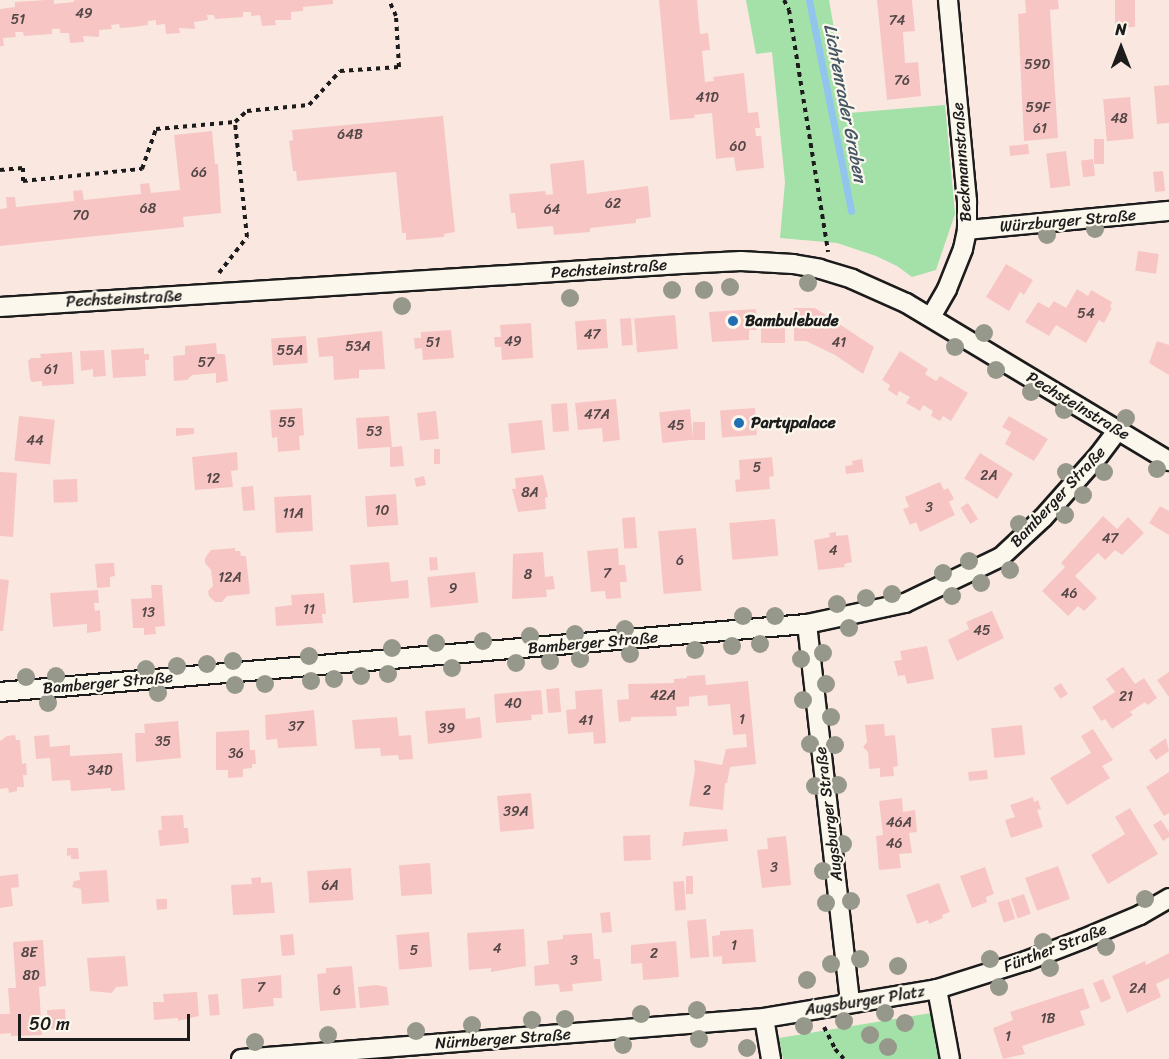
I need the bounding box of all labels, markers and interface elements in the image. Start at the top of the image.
house number: 49 [75,6,93,22]
house number: 51 [11,12,25,28]
house number: 74 [889,13,905,29]
text: N [1115,15,1127,44]
north arrow [1091,18,1151,78]
water label: Lichtenrader Graben [819,22,871,184]
house number: 59D [1024,57,1050,73]
house number: 76 [894,73,910,89]
house number: 41D [695,90,719,106]
house number: 59F [1026,100,1050,116]
street label: Beckmannstraße [948,102,976,222]
house number: 48 [1110,111,1128,127]
house number: 61 [1033,121,1047,137]
house number: 64B [337,127,363,143]
house number: 60 [730,139,746,155]
house number: 66 [191,165,207,181]
house number: 62 [605,196,621,212]
house number: 68 [140,201,156,217]
house number: 64 [544,202,560,218]
street label: Würzburger Straße [999,205,1137,237]
house number: 70 [73,208,89,224]
street label: Pechsteinstraße [550,255,668,283]
street label: Pechsteinstraße [65,286,183,312]
house number: 54 [1077,306,1095,322]
place label: Bambulebude [745,311,839,331]
marker: Bambulebude [726,314,740,328]
house number: 47 [584,327,600,343]
house number: 49 [504,334,522,350]
house number: 51 [426,335,440,351]
house number: 41 [832,335,846,351]
house number: 53A [345,339,371,355]
house number: 55A [277,343,303,359]
house number: 57 [198,355,214,371]
house number: 61 [44,362,58,378]
street label: Pechsteinstraße [1023,368,1133,444]
house number: 47A [584,407,610,423]
place label: Partypalace [751,413,836,433]
house number: 55 [278,415,296,431]
marker: Partypalace [732,416,746,430]
house number: 45 [667,418,685,434]
house number: 53 [366,424,382,440]
house number: 44 [26,433,44,449]
street label: Bamberger Straße [1006,442,1110,552]
house number: 5 [753,460,761,476]
house number: 2A [980,468,998,484]
house number: 12 [206,471,220,487]
house number: 8A [521,485,539,501]
house number: 3 [925,500,933,516]
house number: 10 [375,503,389,519]
house number: 11A [282,506,304,522]
house number: 47 [1102,531,1118,547]
house number: 4 [829,543,837,559]
house number: 6 [676,553,684,569]
house number: 7 [603,566,611,582]
house number: 8 [524,567,532,583]
house number: 12A [218,570,242,586]
house number: 9 [449,581,457,597]
house number: 46 [1061,586,1077,602]
house number: 11 [303,602,315,618]
house number: 13 [141,605,155,621]
house number: 45 [973,623,991,639]
street label: Bamberger Straße [527,628,659,658]
street label: Bamberger Straße [42,668,174,698]
house number: 42A [650,688,676,704]
house number: 21 [1119,689,1133,705]
house number: 40 [504,696,522,712]
house number: 1 [739,712,745,728]
house number: 41 [579,713,593,729]
house number: 37 [288,719,304,735]
house number: 39 [439,721,455,737]
house number: 35 [155,734,171,750]
house number: 36 [228,746,244,762]
street label: Augsburger Straße [811,746,847,882]
house number: 34D [88,763,112,779]
house number: 2 [703,783,711,799]
house number: 39A [503,804,529,820]
house number: 46A [886,815,912,831]
house number: 46 [886,836,902,852]
house number: 3 [770,860,778,876]
house number: 6A [321,878,339,894]
street label: Fürther Straße [1001,919,1109,977]
house number: 1 [731,938,737,954]
house number: 4 [493,941,501,957]
house number: 5 [410,943,418,959]
house number: 8E [21,945,37,961]
house number: 2 [650,946,658,962]
house number: 3 [570,953,578,969]
house number: 8D [23,968,39,984]
house number: 7 [257,980,265,996]
house number: 2A [1129,981,1147,997]
street label: Augsburger Platz [803,982,927,1020]
house number: 6 [333,983,341,999]
scale bar [21,1002,194,1040]
text: 50 m [29,1008,70,1040]
house number: 1B [1041,1011,1055,1027]
street label: Nürnberger Straße [434,1025,572,1053]
house number: 1 [1005,1029,1011,1045]

